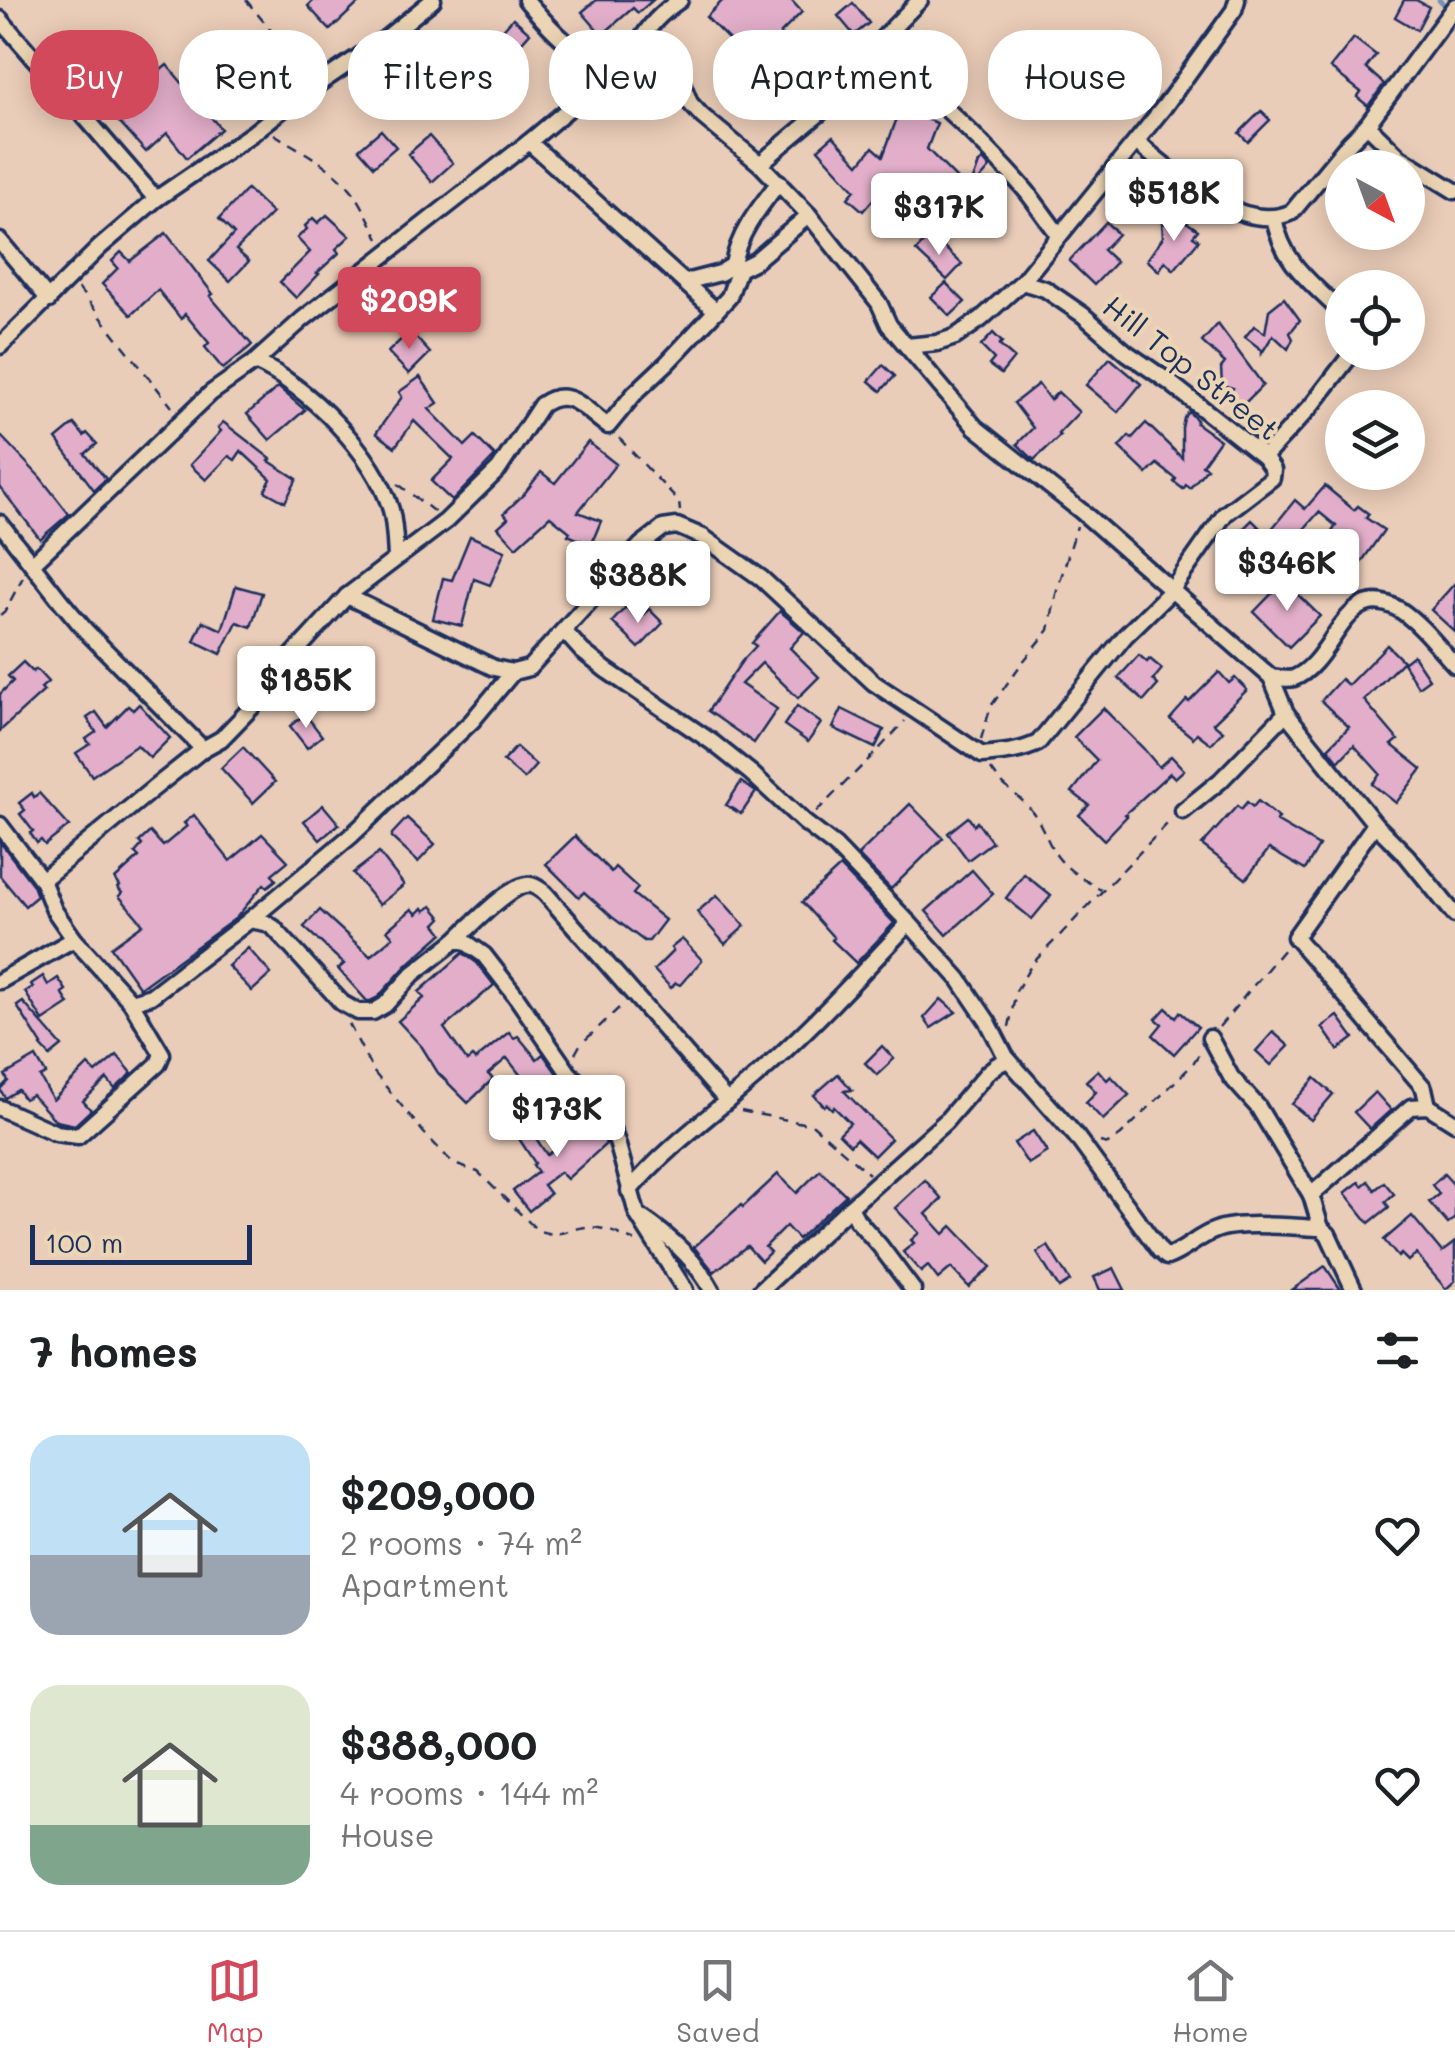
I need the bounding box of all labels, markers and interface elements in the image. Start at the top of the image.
chip: Buy [30,30,159,120]
chip: Rent [179,30,328,120]
chip: Filters [348,30,529,120]
chip: New [549,30,693,120]
chip: Apartment [713,30,968,120]
chip: House [988,30,1162,120]
north arrow [1325,150,1425,250]
map controls [1325,150,1425,490]
pin: $518K [1104,159,1244,244]
text: $518K [1127,170,1221,212]
pin: $317K [869,173,1009,258]
text: $317K [893,184,985,226]
pin: $209K [339,267,479,352]
button: locate [1325,270,1425,370]
text: $209K [360,278,458,320]
street label: Hill Top Street [1096,286,1288,448]
button: layers [1325,390,1425,490]
pin: $346K [1217,529,1357,614]
text: $346K [1237,540,1337,582]
pin: $388K [568,541,708,626]
text: $388K [588,552,688,594]
pin: $185K [236,646,376,731]
text: $185K [259,657,353,699]
pin: $173K [487,1075,627,1160]
text: $173K [511,1086,603,1128]
scale bar [30,1220,252,1264]
text: 100 m [45,1224,123,1260]
text: 7 homes [30,1323,198,1378]
icon: filters [1370,1323,1425,1378]
text: $209,000 [340,1466,536,1521]
icon: home [110,1475,230,1595]
icon: heart [1370,1508,1425,1563]
text: 2 rooms · 74 m² [340,1521,582,1563]
text: Apartment [340,1563,509,1605]
text: $388,000 [340,1716,537,1771]
icon: home [110,1725,230,1845]
icon: heart [1370,1758,1425,1813]
text: 4 rooms · 144 m² [340,1771,598,1813]
text: House [340,1813,435,1855]
tab: Map [206,1953,263,2049]
tab: Saved [676,1953,759,2049]
tab: Home [1172,1953,1249,2049]

